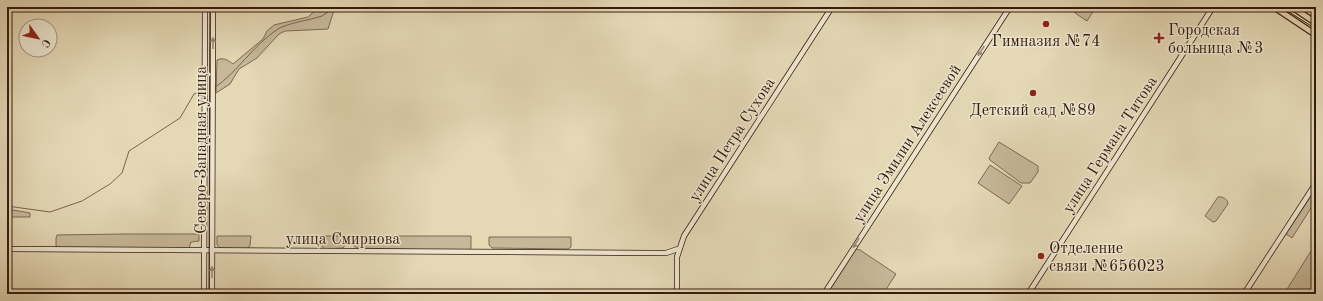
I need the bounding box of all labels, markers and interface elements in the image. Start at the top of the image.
north arrow [18,18,58,58]
marker: Гимназия №74 [1041,19,1051,29]
place label: Городская больница №3 [1168,23,1263,57]
marker: Городская больница №3 [1153,32,1165,44]
place label: Гимназия №74 [992,34,1100,50]
one-way arrow [210,36,216,49]
text: С [39,37,52,49]
one-way arrow [977,46,985,57]
street label: улица Эмилии Алексеевой [851,62,965,226]
street label: Северо-Западная улица [194,66,210,234]
street label: улица Германа Титова [1060,74,1161,216]
street label: улица Петра Сухова [687,75,779,205]
marker: Детский сад №89 [1028,88,1038,98]
place label: Детский сад №89 [970,103,1096,119]
street label: улица Смирнова [286,232,400,248]
one-way arrow [853,237,860,249]
place label: Отделение связи №656023 [1049,241,1165,275]
marker: Отделение связи №656023 [1036,251,1046,261]
one-way arrow [209,265,215,278]

